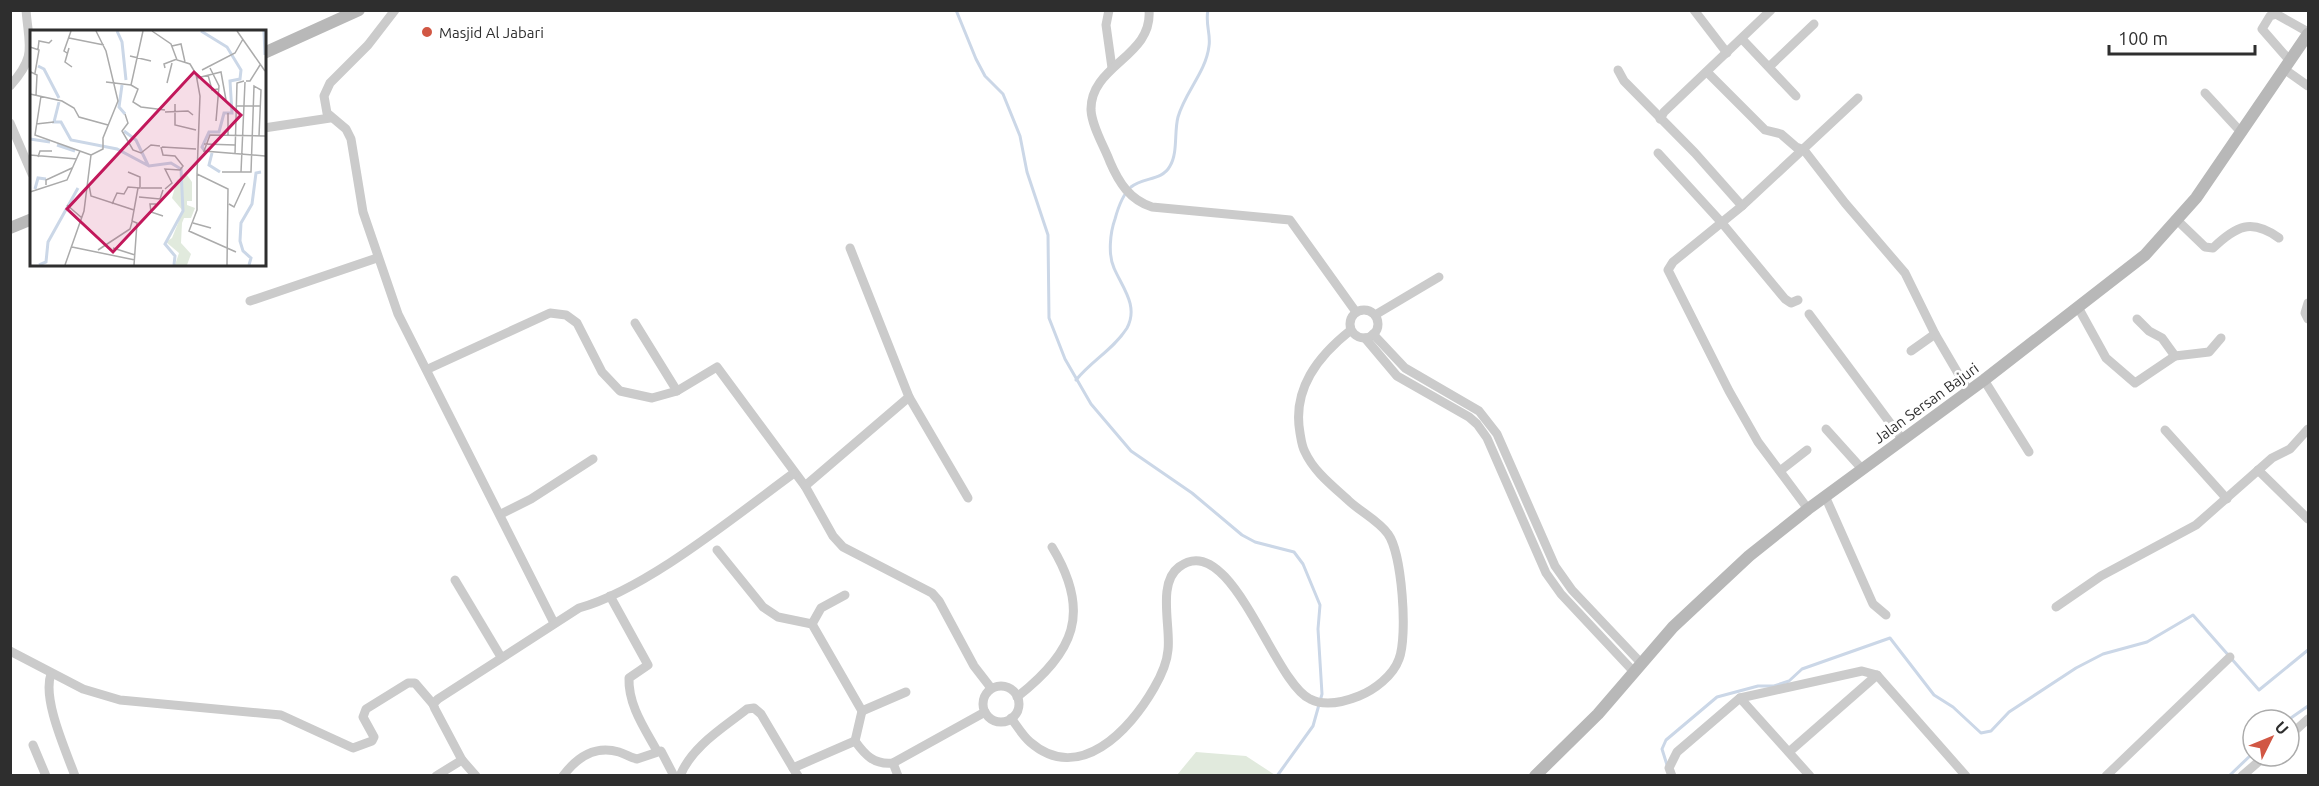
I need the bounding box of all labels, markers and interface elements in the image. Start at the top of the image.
scale bar [2109,18,2254,56]
place label: Masjid Al Jabari [439,24,544,41]
marker: Masjid Al Jabari [420,25,434,39]
text: 100 m [2118,28,2168,48]
inset map [30,30,266,266]
street label: Jalan Sersan Bajuri [1870,359,1982,447]
north arrow [2241,708,2301,768]
text: U [2272,718,2292,738]

